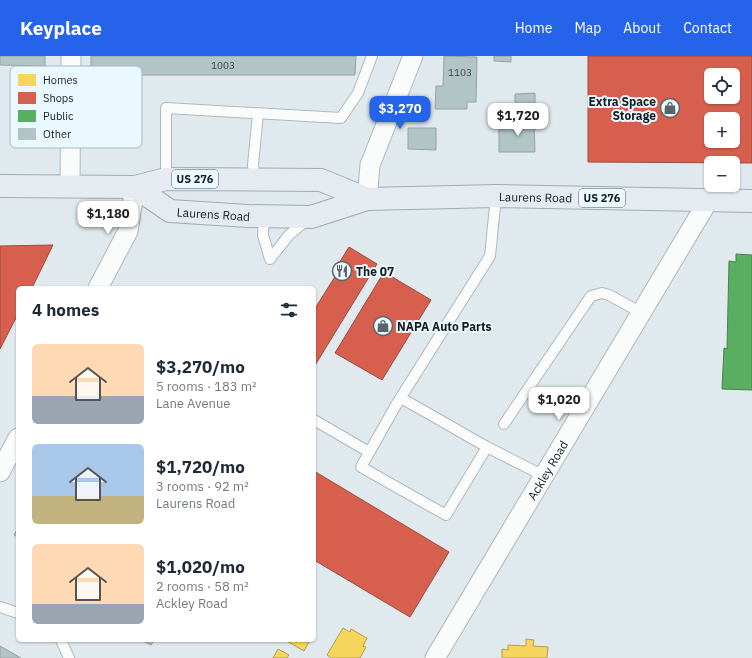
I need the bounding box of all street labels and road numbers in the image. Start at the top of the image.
road number: US 276 [172,170,218,188]
street label: Laurens Road [499,189,572,205]
road number: US 276 [579,189,625,207]
street label: Laurens Road [176,204,251,224]
street label: Ackley Road [524,438,571,502]

